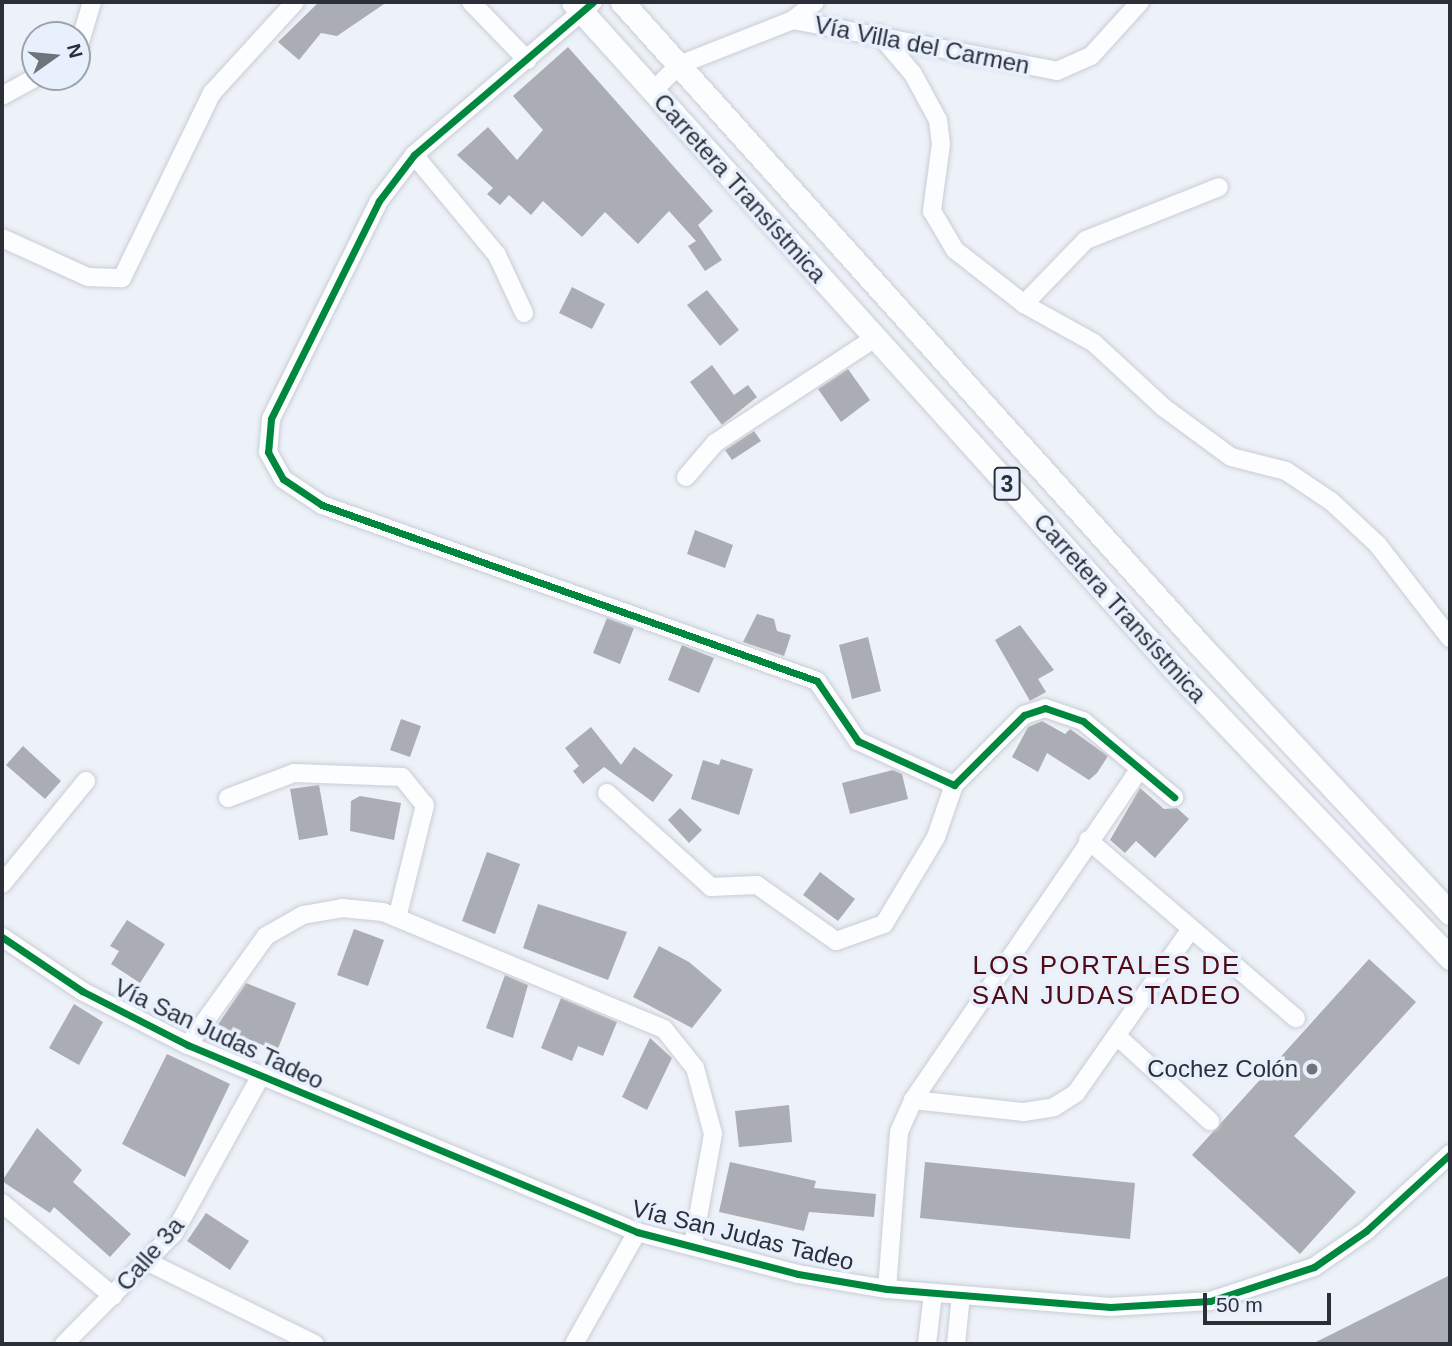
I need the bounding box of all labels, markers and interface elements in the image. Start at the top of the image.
street label: Vía Villa del Carmen [812,10,1032,80]
north arrow [21,21,91,91]
text: N [63,42,87,60]
street label: Carretera Transístmica [647,88,833,288]
road number: 3 [993,464,1021,504]
street label: Carretera Transístmica [1027,508,1213,708]
district label: LOS PORTALES DE SAN JUDAS TADEO [973,950,1241,1012]
street label: Vía San Judas Tadeo [110,973,328,1095]
place label: Cochez Colón [1147,1055,1298,1083]
marker: Cochez Colón [1304,1061,1320,1077]
street label: Vía San Judas Tadeo [629,1193,857,1277]
street label: Calle 3a [110,1211,190,1297]
scale bar [1207,1280,1335,1324]
text: 50 m [1216,1293,1263,1316]

